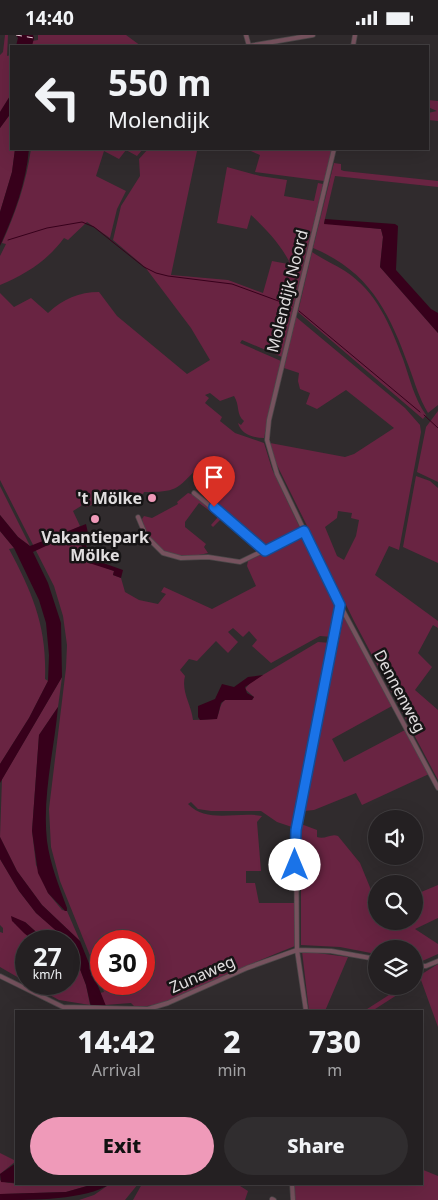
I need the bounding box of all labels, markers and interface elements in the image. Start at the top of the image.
text: 14:40 [25,5,74,31]
text: 550 m [108,59,211,106]
icon: left [25,65,90,130]
text: Molendijk [108,104,210,134]
street label: Molendijk Noord [261,227,313,355]
pin [193,456,235,507]
icon: arrive [200,463,228,491]
place label: 't Mölke [77,487,142,509]
marker: 't Mölke [146,492,158,504]
marker: Vakantiepark Mölke [89,513,101,525]
place label: Vakantiepark Mölke [41,526,149,566]
street label: Dennenweg [369,646,431,736]
map controls [368,810,423,995]
button: sound [368,810,423,865]
position arrow [268,838,320,890]
button: search [368,875,423,930]
speed limit sign: 30 [90,930,155,995]
text: 27 [33,939,62,973]
button: layers [368,940,423,995]
street label: Zunaweg [166,950,238,998]
text: km/h [33,966,62,983]
text: 14:42 [77,1021,155,1062]
text: 2 [223,1021,241,1062]
text: 730 [309,1021,361,1062]
text: Arrival [92,1059,141,1081]
text: min [217,1059,246,1081]
text: m [327,1059,342,1081]
button: Exit [30,1117,214,1175]
button: Share [224,1117,408,1175]

